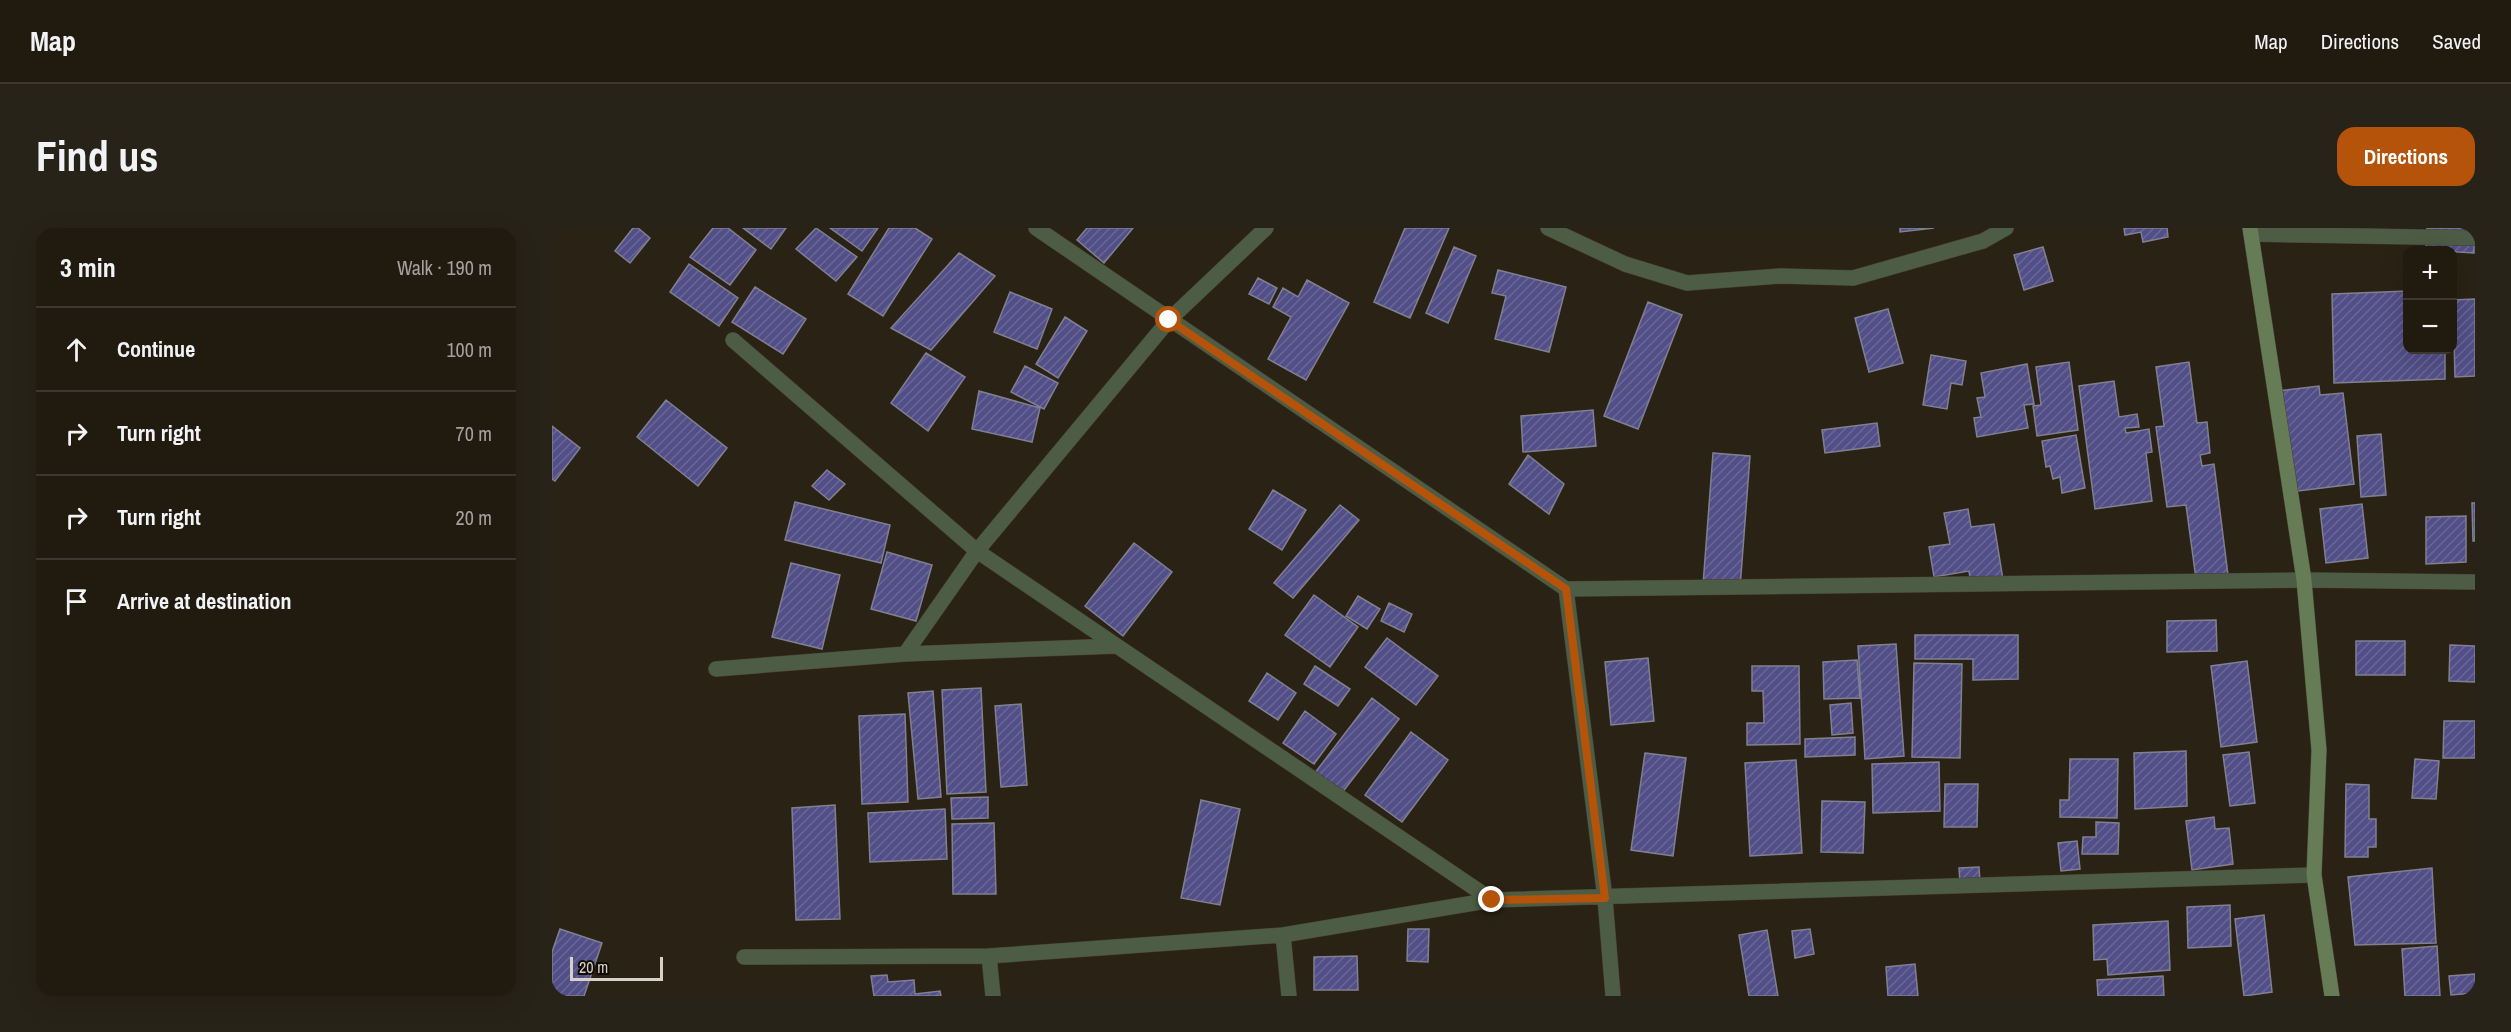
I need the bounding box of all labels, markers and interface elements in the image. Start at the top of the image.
text: Map [30,22,76,60]
text: Map [2254,27,2288,56]
text: Directions [2321,27,2399,56]
text: Saved [2432,27,2481,56]
button: Directions [2337,127,2475,186]
text: Find us [36,128,158,184]
map controls [2403,246,2457,354]
button: + [2403,246,2457,300]
text: 3 min [60,250,116,285]
text: Walk · 190 m [397,254,492,281]
button: − [2403,300,2457,354]
route start [1155,306,1181,332]
icon: ahead [60,333,93,366]
text: Continue [117,334,195,364]
text: 100 m [446,336,492,363]
icon: right [60,417,93,450]
text: Turn right [117,418,201,448]
text: 70 m [456,420,492,447]
icon: right [60,501,93,534]
text: Turn right [117,502,201,532]
text: 20 m [456,504,492,531]
icon: arrive [60,585,93,618]
text: Arrive at destination [117,586,291,616]
route end [1478,886,1504,912]
scale bar [570,954,663,982]
text: 20 m [579,956,608,978]

